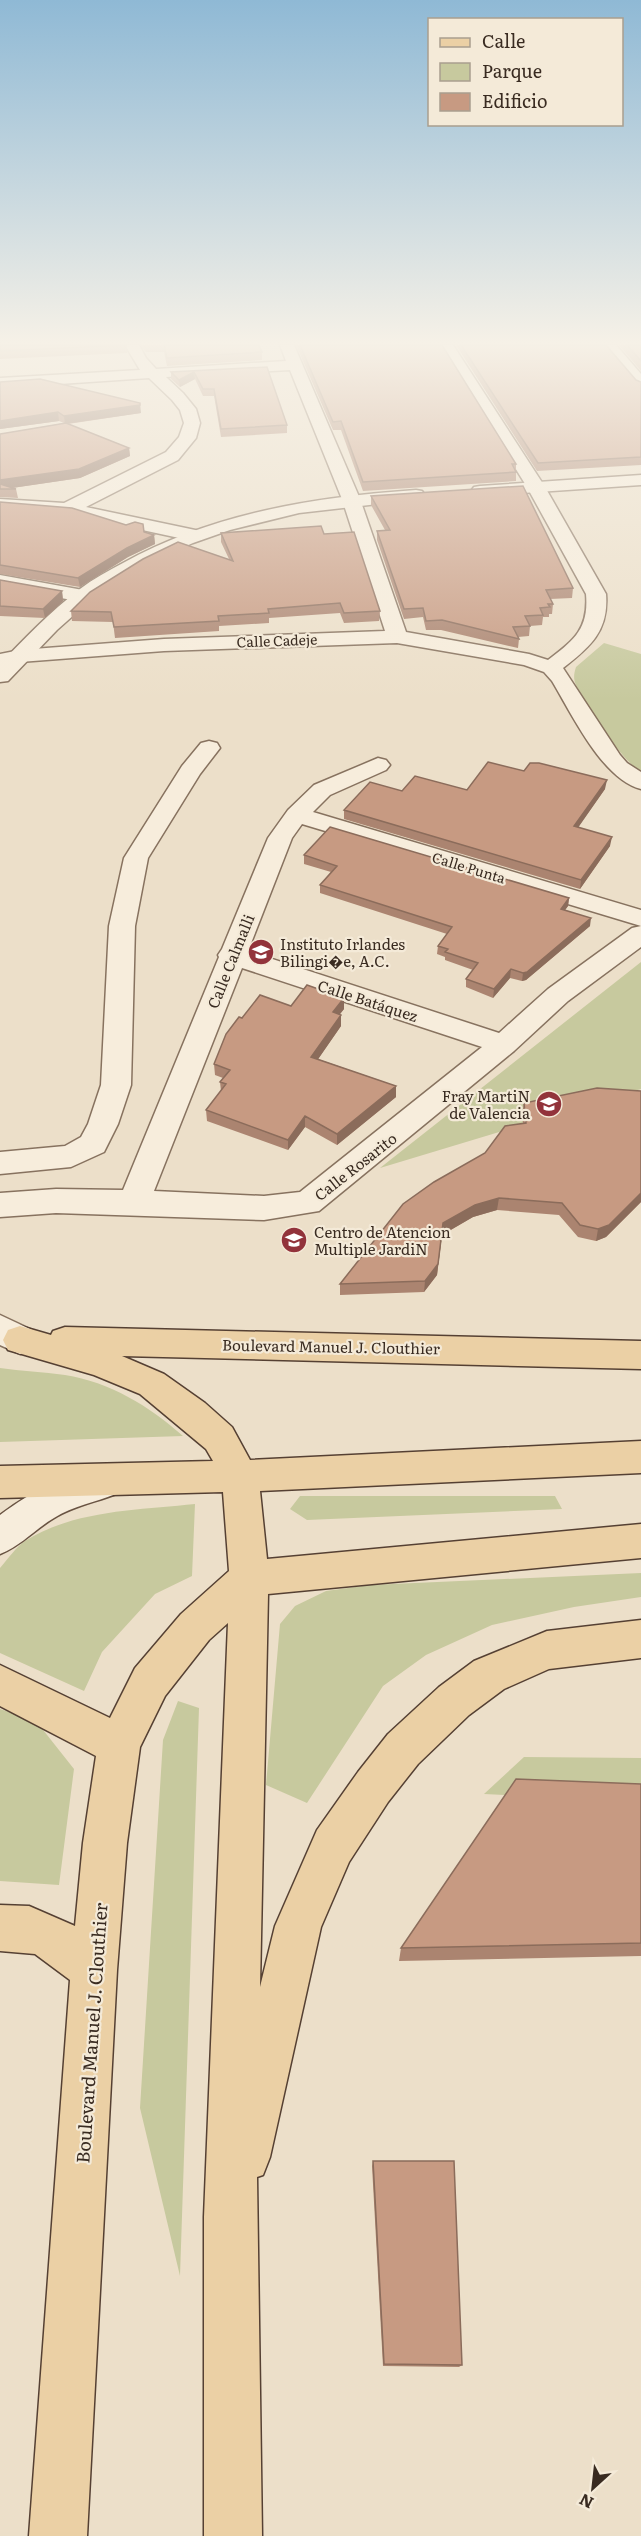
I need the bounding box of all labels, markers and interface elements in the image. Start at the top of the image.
legend [428,18,623,126]
text: Calle [482,27,525,54]
text: Parque [482,57,542,84]
text: Edificio [482,87,548,114]
street label: Calle Cadeje [236,629,318,651]
street label: Calle Punta [430,846,509,888]
street label: Calle Calmalli [201,910,259,1012]
place label: Instituto Irlandes Bilingi�e, A.C. [280,932,405,972]
school or university icon: Instituto Irlandes Bilingi�e, A.C. [246,937,276,967]
street label: Calle Batáquez [315,973,421,1027]
place label: Fray MartiN de Valencia [442,1084,531,1124]
school or university icon: Fray MartiN de Valencia [534,1089,564,1119]
street label: Calle Rosarito [309,1126,401,1206]
place label: Centro de Atencion Multiple JardiN [314,1220,451,1260]
school or university icon: Centro de Atencion Multiple JardiN [279,1225,309,1255]
street label: Boulevard Manuel J. Clouthier [222,1333,440,1359]
street label: Boulevard Manuel J. Clouthier [68,1901,114,2164]
north arrow [563,2458,623,2518]
text: N [574,2489,597,2516]

